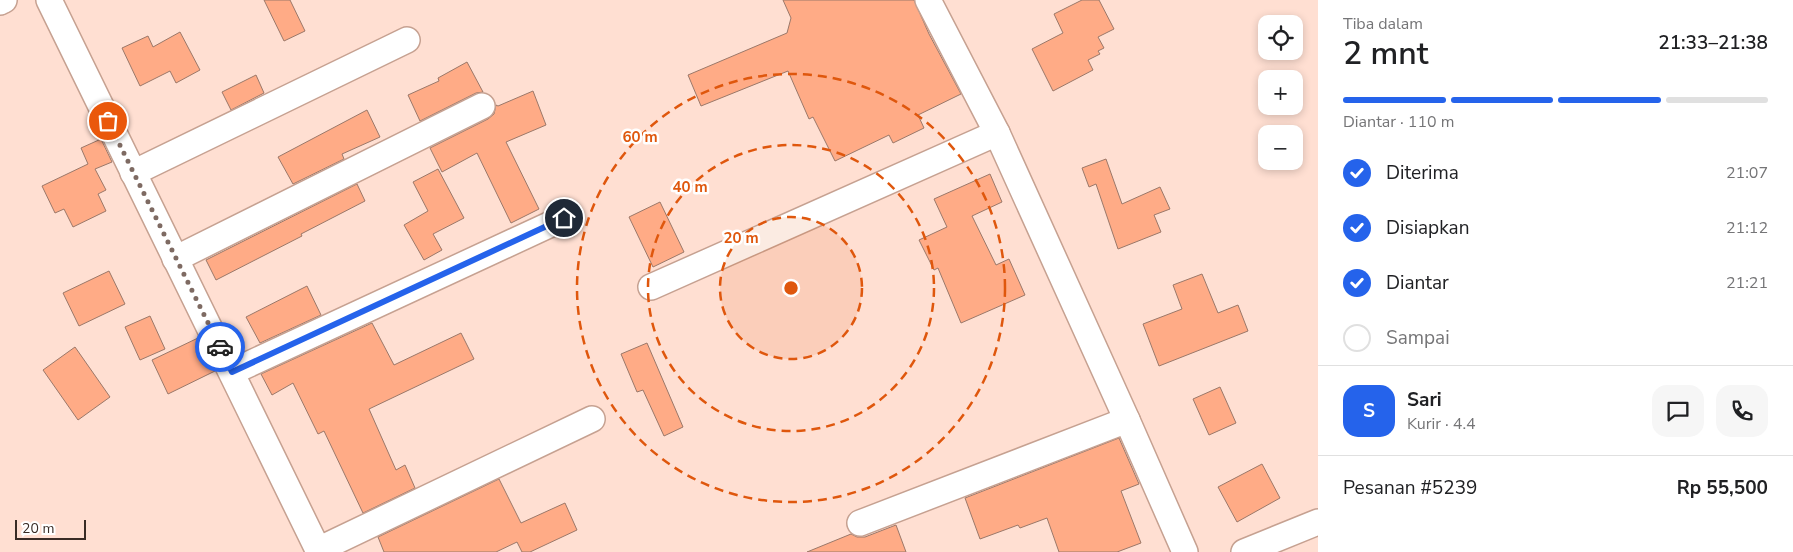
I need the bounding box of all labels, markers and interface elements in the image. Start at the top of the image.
text: Tiba dalam [1343,13,1423,35]
map controls [1258,15,1303,170]
button: locate [1258,15,1303,60]
text: 21:33–21:38 [1658,30,1768,56]
text: 2 mnt [1343,32,1428,75]
button: + [1258,70,1303,115]
pin [87,100,129,142]
icon: bag [94,107,122,135]
text: Diantar · 110 m [1343,111,1454,133]
button: − [1258,125,1303,170]
text: 60 m [622,127,658,147]
icon: check [1343,159,1371,187]
text: Diterima [1386,160,1459,186]
text: 21:07 [1726,162,1768,184]
text: 40 m [672,177,708,197]
pin [543,197,585,239]
icon: home [550,204,578,232]
icon: check [1343,214,1371,242]
text: Disiapkan [1386,215,1469,241]
text: 21:12 [1726,217,1768,239]
text: 20 m [723,228,759,248]
icon: check [1343,269,1371,297]
text: Diantar [1386,270,1449,296]
text: 21:21 [1726,272,1768,294]
centre of rings [782,279,800,297]
courier [195,322,245,372]
text: Sampai [1386,325,1450,351]
icon: car [206,333,234,361]
button: chat [1652,385,1704,437]
button: phone [1716,385,1768,437]
text: Sari [1407,387,1442,413]
text: S [1363,398,1375,424]
text: Kurir · 4.4 [1407,413,1476,435]
text: Pesanan #5239 [1343,475,1477,501]
text: Rp 55,500 [1677,475,1768,501]
scale bar [15,517,86,540]
text: 20 m [22,519,54,538]

